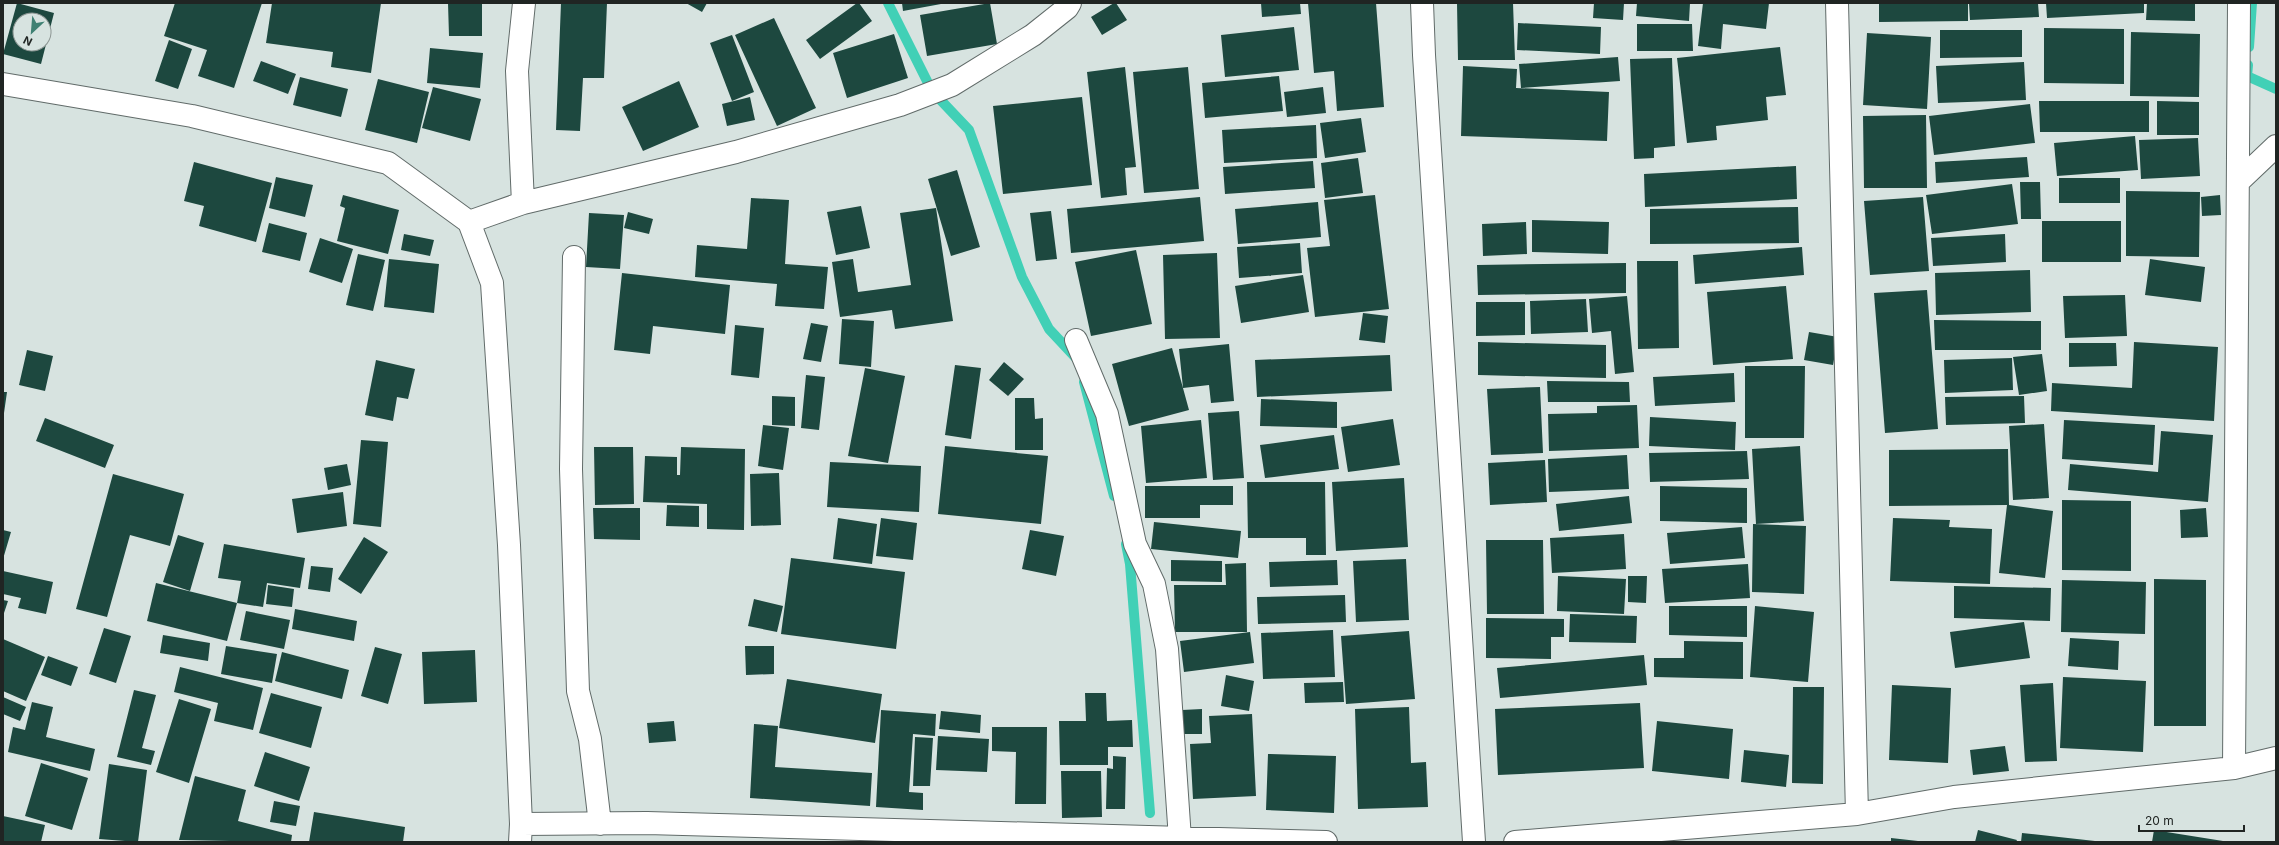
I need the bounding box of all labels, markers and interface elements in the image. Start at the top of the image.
north arrow [12,12,52,52]
text: N [21,33,34,49]
scale bar [2139,807,2244,833]
text: 20 m [2145,813,2174,828]

